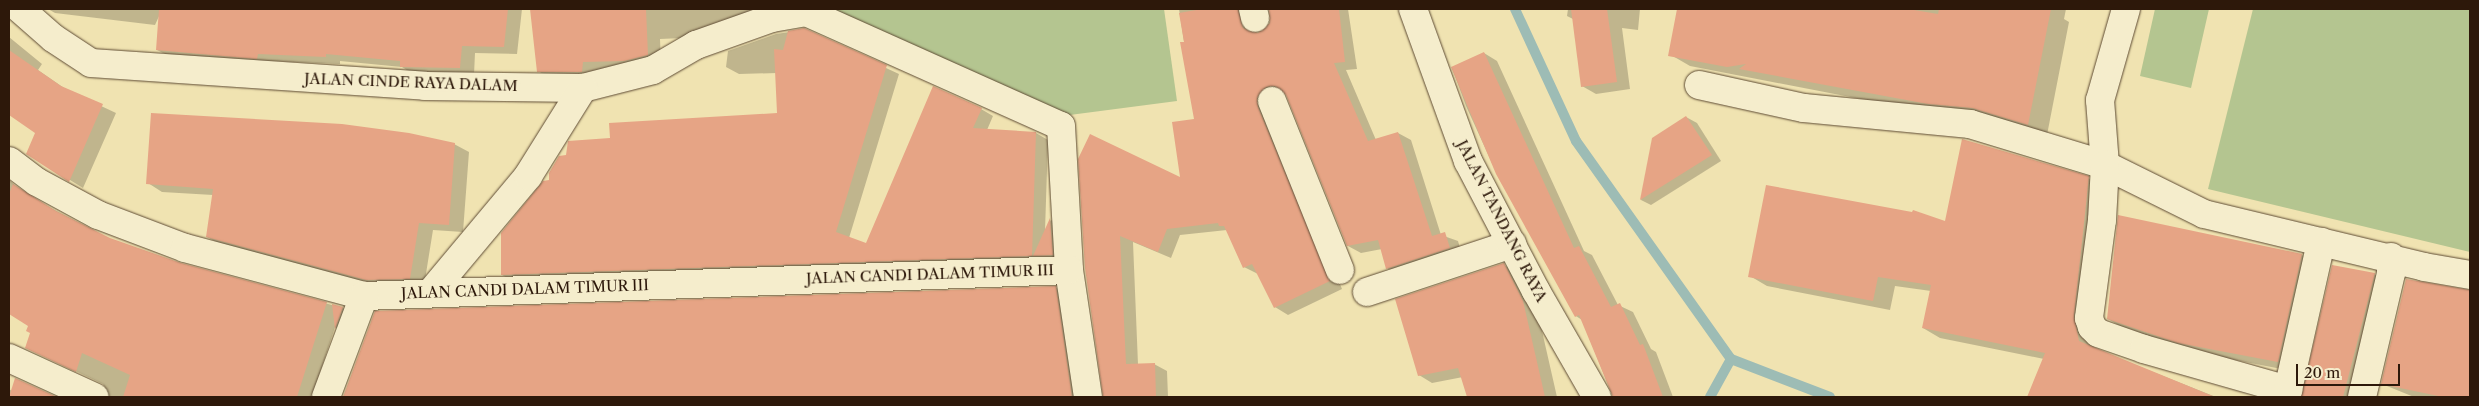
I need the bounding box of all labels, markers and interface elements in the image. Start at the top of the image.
street label: JALAN CINDE RAYA DALAM [304,69,518,95]
street label: JALAN TANDANG RAYA [1453,137,1551,305]
street label: JALAN CANDI DALAM TIMUR III [805,261,1055,287]
street label: JALAN CANDI DALAM TIMUR III [400,276,650,302]
scale bar [2299,354,2403,386]
text: 20 m [2304,363,2340,382]

